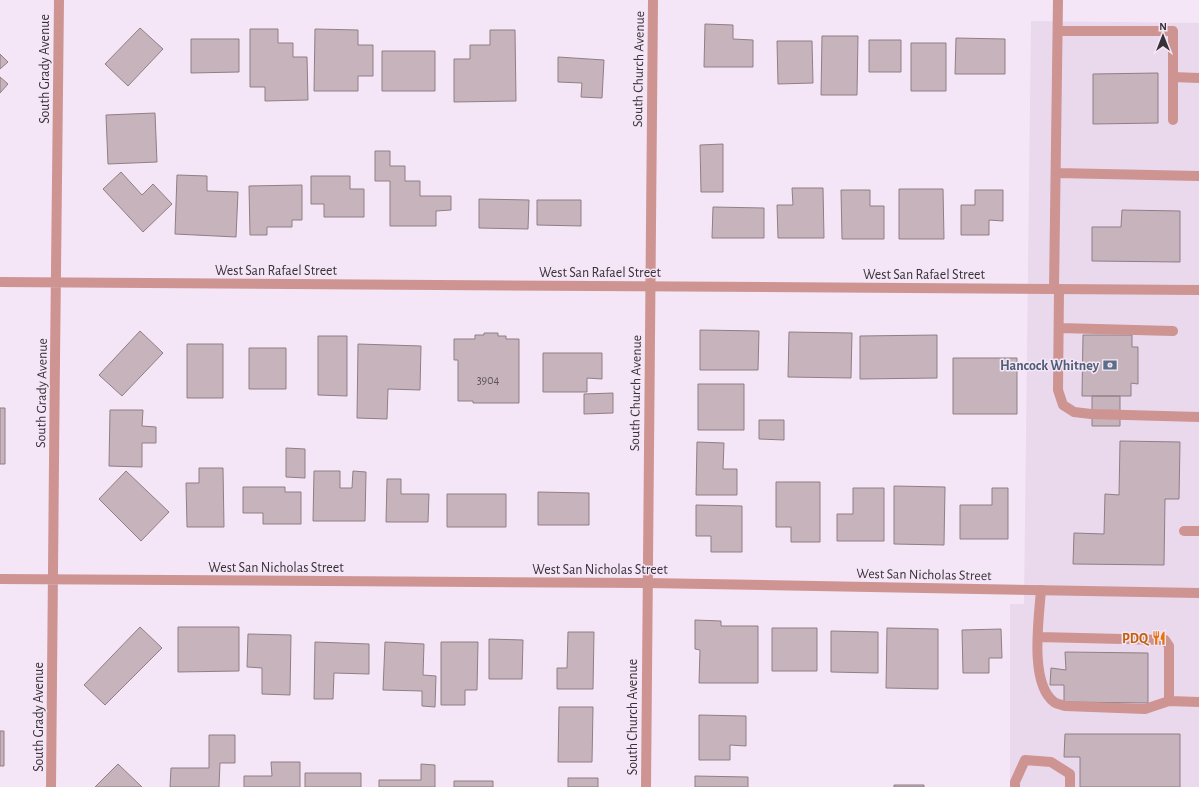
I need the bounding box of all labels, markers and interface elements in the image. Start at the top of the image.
street label: South Church Avenue [631,11,647,127]
street label: South Grady Avenue [38,14,52,124]
north arrow [1143,16,1183,56]
text: N [1159,21,1167,32]
street label: West San Rafael Street [215,264,338,278]
street label: West San Rafael Street [539,266,662,280]
street label: West San Rafael Street [863,268,986,282]
street label: South Church Avenue [628,335,644,451]
street label: South Grady Avenue [34,338,50,448]
bank icon: Hancock Whitney [1102,357,1118,373]
place label: Hancock Whitney [1000,359,1100,373]
house number: 3904 [477,374,500,386]
street label: West San Nicholas Street [208,561,344,575]
street label: West San Nicholas Street [532,563,668,577]
street label: West San Nicholas Street [856,567,992,583]
restaurant icon: PDQ [1151,630,1167,646]
place label: PDQ [1122,632,1150,646]
street label: South Church Avenue [626,659,640,775]
street label: South Grady Avenue [32,662,46,772]

